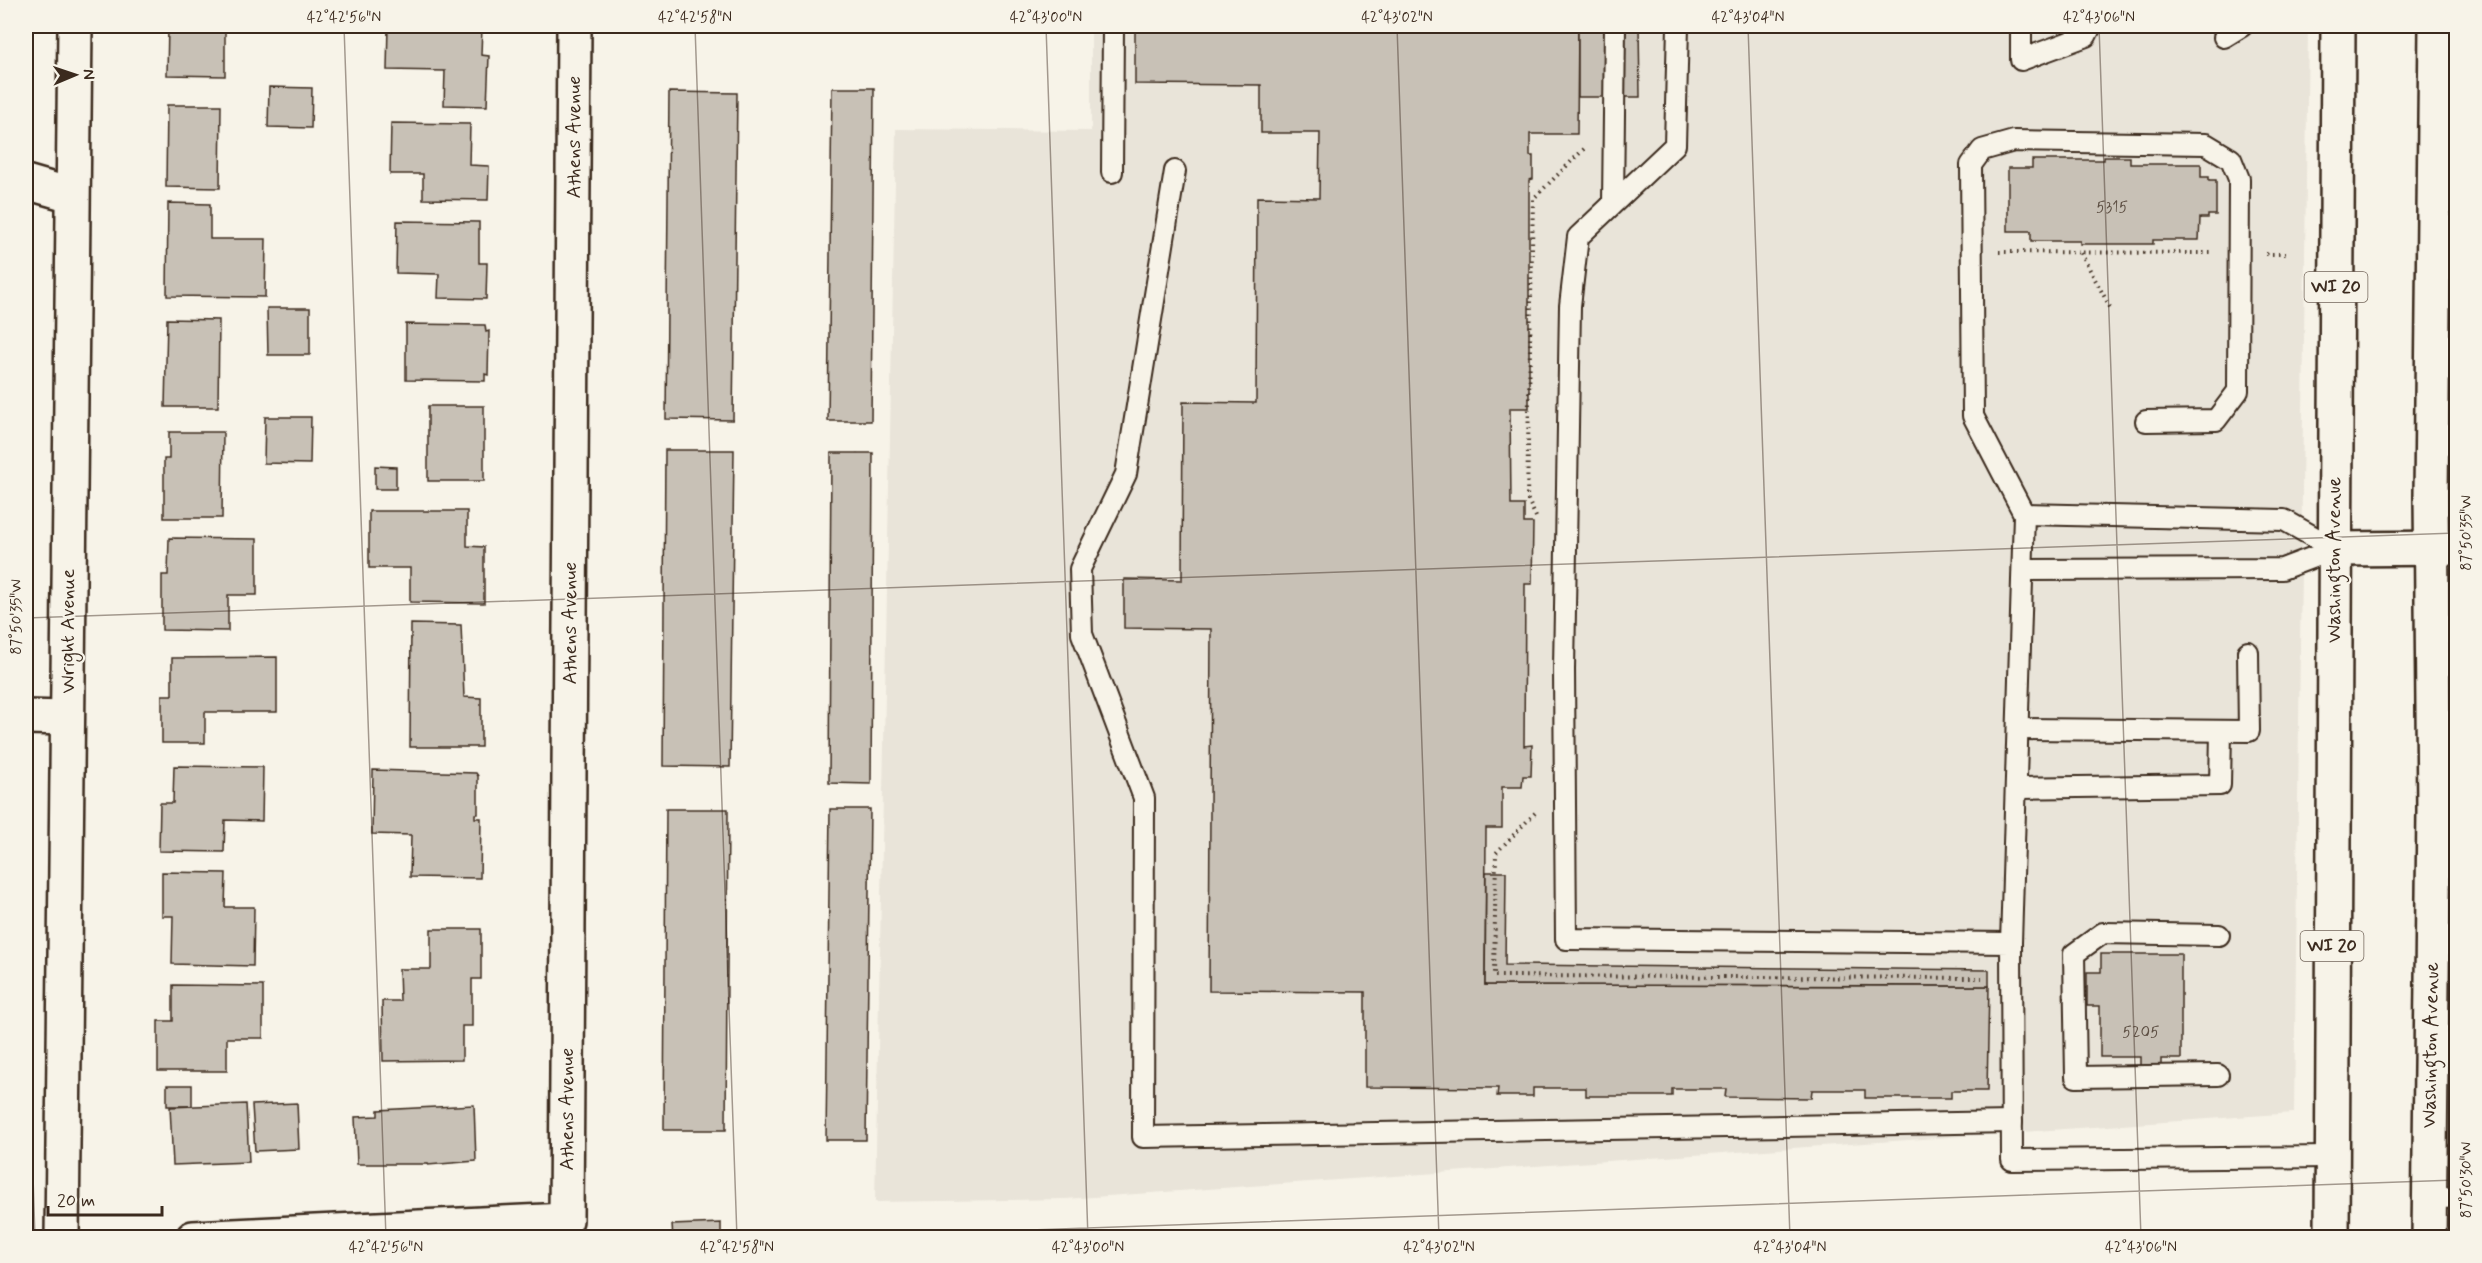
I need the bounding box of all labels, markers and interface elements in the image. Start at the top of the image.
text: 42°42'56"N [307,8,381,28]
text: 42°42'58"N [658,8,732,28]
text: 42°43'00"N [1010,8,1082,28]
text: 42°43'02"N [1361,8,1433,28]
text: 42°43'04"N [1712,8,1784,28]
text: 42°43'06"N [2063,8,2135,28]
north arrow [45,45,105,105]
text: N [78,69,99,80]
street label: Athens Avenue [561,76,588,198]
house number: 5315 [2096,197,2128,218]
road number: WI 20 [2304,272,2368,302]
street label: Washington Avenue [2321,477,2350,643]
text: 87°50'35"W [2457,495,2477,571]
street label: Athens Avenue [557,562,584,684]
street label: Wright Avenue [55,568,83,693]
text: 87°50'35"W [7,579,27,655]
road number: WI 20 [2300,931,2364,961]
street label: Washington Avenue [2416,962,2448,1128]
house number: 5205 [2122,1022,2160,1043]
street label: Athens Avenue [554,1048,581,1170]
text: 87°50'30"W [2457,1142,2477,1218]
scale bar [48,1179,162,1217]
text: 20 m [57,1189,95,1213]
text: 42°42'56"N [349,1238,423,1258]
text: 42°42'58"N [700,1238,774,1258]
text: 42°43'00"N [1052,1238,1124,1258]
text: 42°43'02"N [1403,1238,1475,1258]
text: 42°43'04"N [1754,1238,1826,1258]
text: 42°43'06"N [2105,1238,2177,1258]

